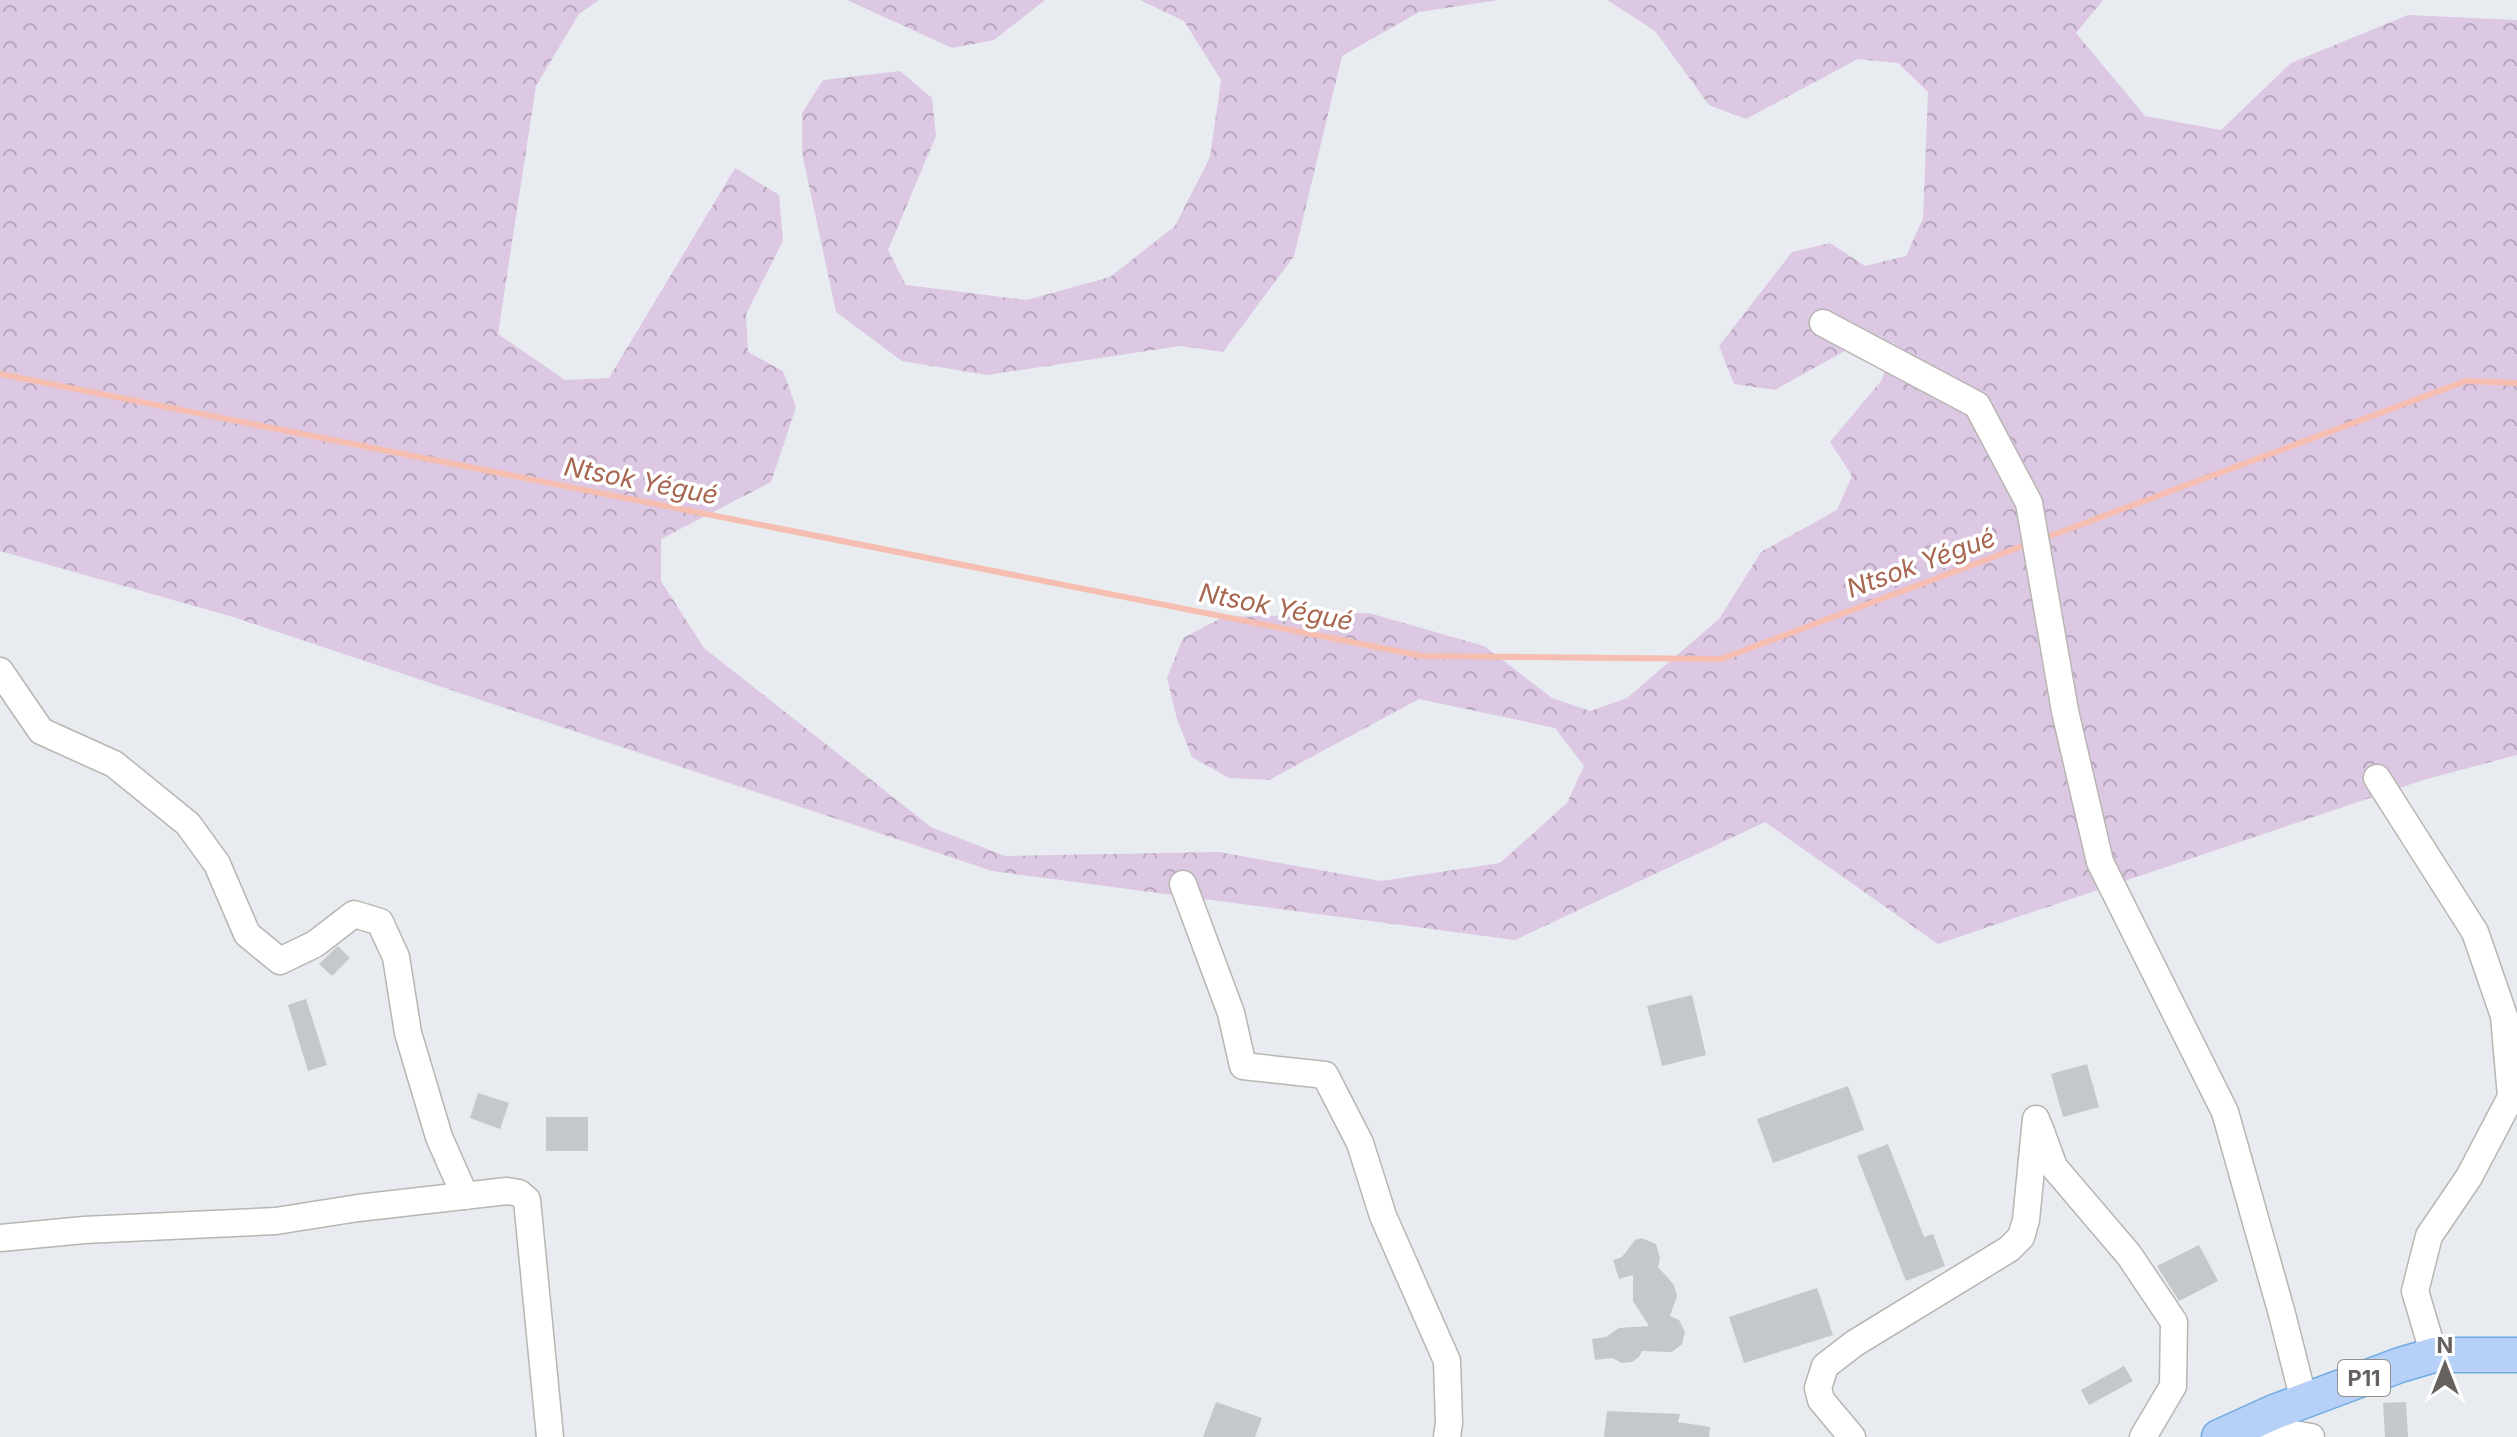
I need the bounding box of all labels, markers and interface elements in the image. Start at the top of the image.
water label: Ntsok Yégué [562,450,721,511]
water label: Ntsok Yégué [1842,521,1999,604]
water label: Ntsok Yégué [1197,576,1356,637]
north arrow [2405,1325,2485,1405]
text: N [2437,1332,2453,1358]
road number: P11 [2338,1360,2390,1396]

